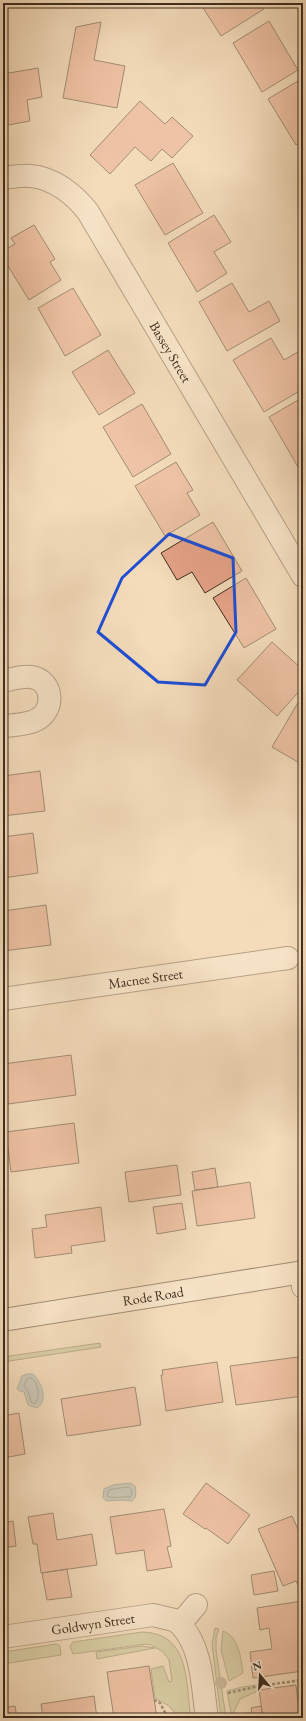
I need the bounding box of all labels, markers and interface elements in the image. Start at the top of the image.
street label: Bassey Street [146,318,196,386]
street label: Macnee Street [107,964,185,993]
street label: Rode Road [121,1282,186,1310]
street label: Goldwyn Street [50,1609,137,1639]
north arrow [240,1655,280,1695]
text: N [251,1657,263,1674]

